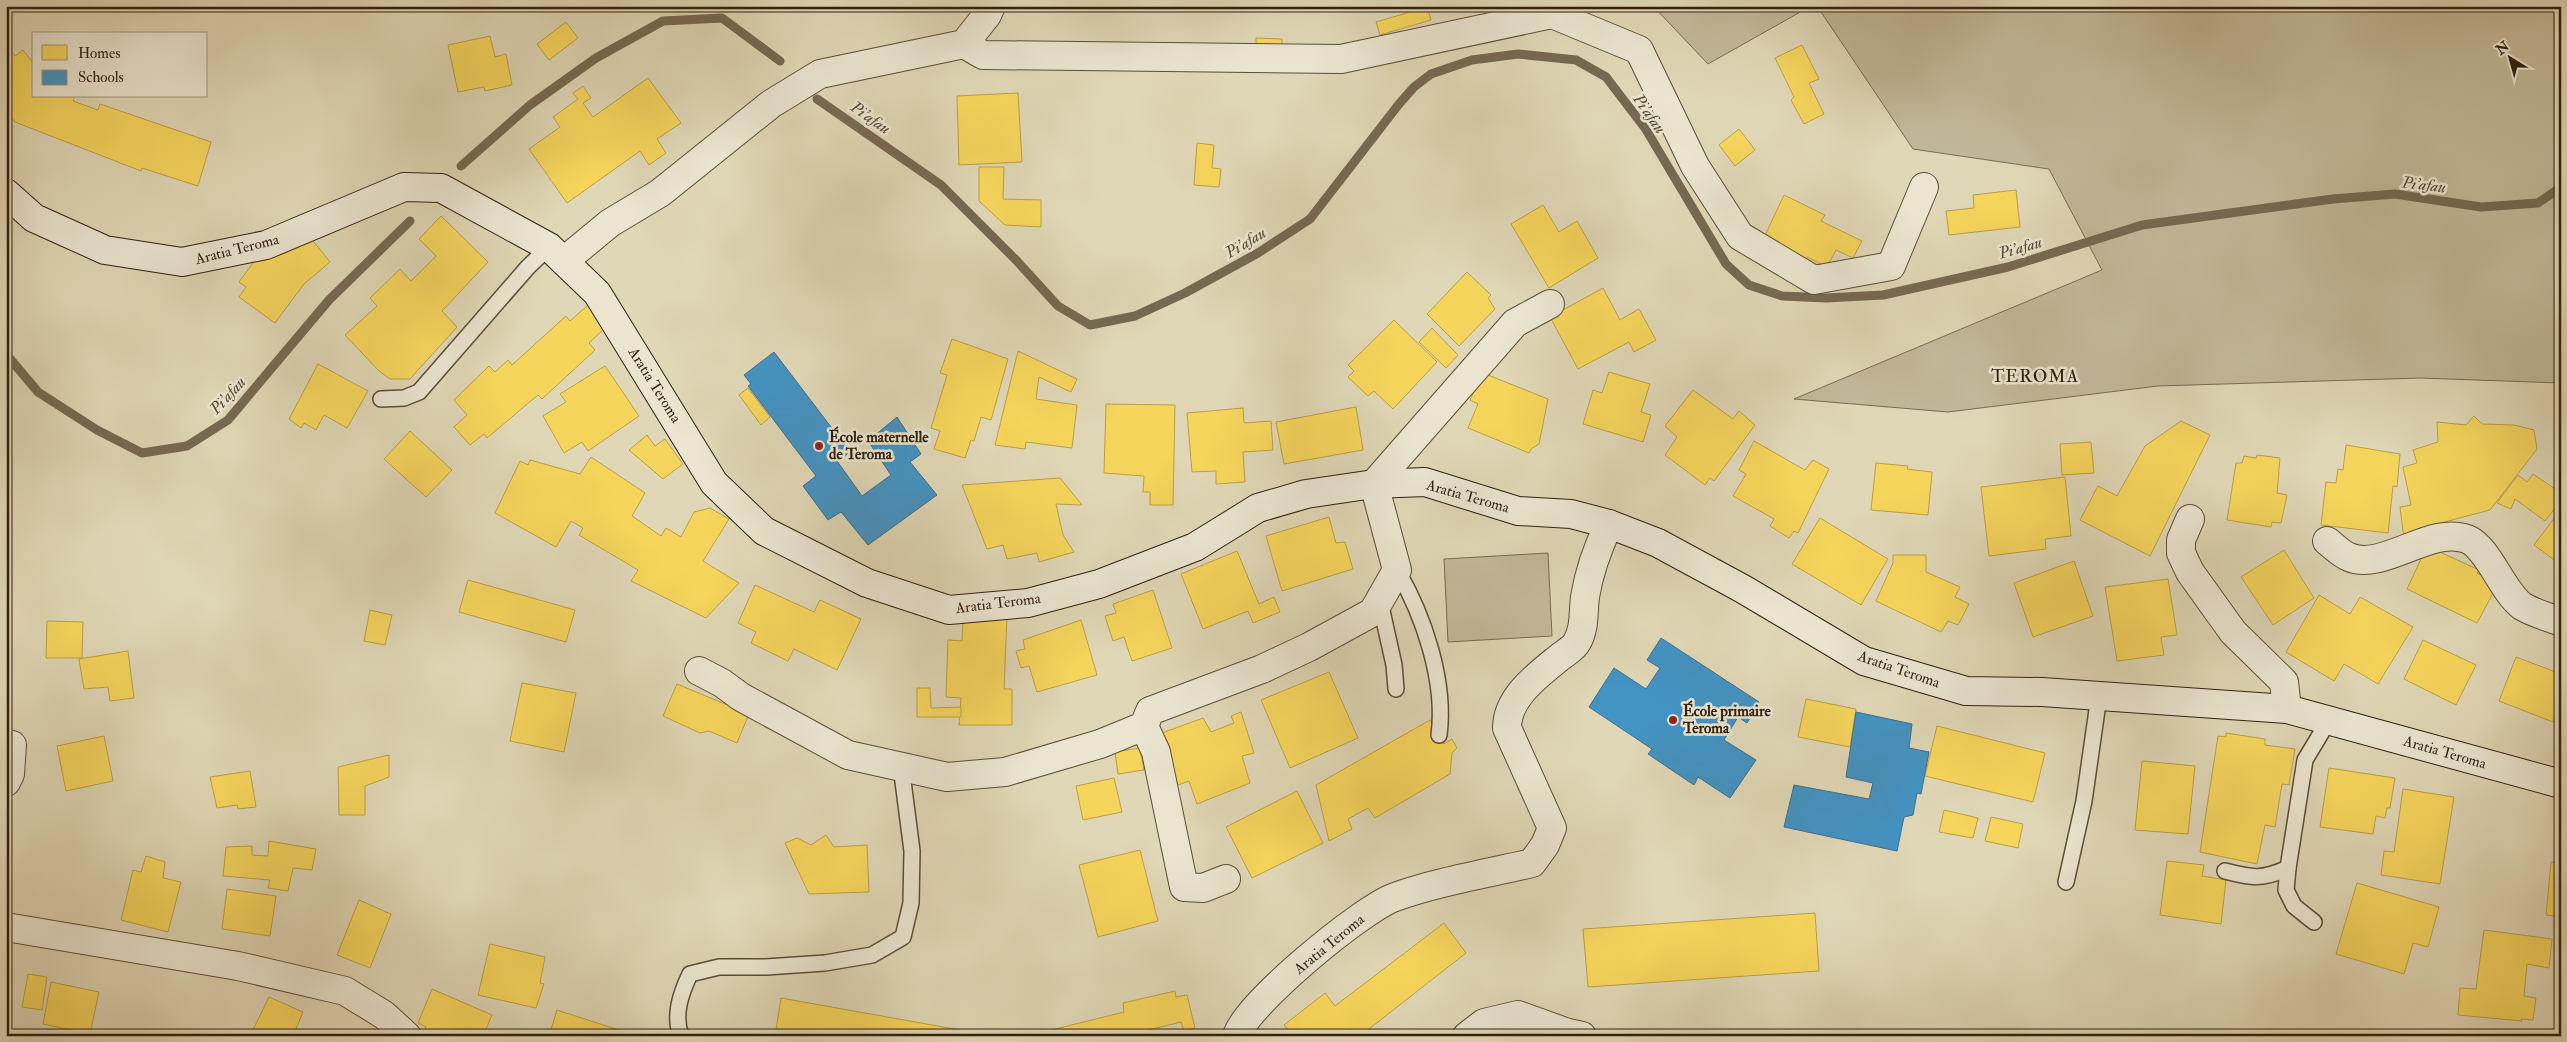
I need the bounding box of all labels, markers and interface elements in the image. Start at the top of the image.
legend [32,32,208,98]
north arrow [2484,32,2534,82]
text: N [2492,37,2513,59]
text: Homes [78,44,120,63]
text: Schools [78,68,124,87]
water label: Pi'afau [1628,89,1670,138]
water label: Pi'afau [846,96,895,139]
water label: Pi'afau [2400,172,2447,198]
water label: Pi'afau [1221,223,1270,263]
street label: Aratia Teroma [192,230,282,269]
water label: Pi'afau [1995,232,2045,264]
street label: Aratia Teroma [623,343,686,427]
district label: TEROMA [1991,365,2079,388]
water label: Pi'afau [205,372,250,419]
place label: École maternelle de Teroma [829,426,929,464]
marker: École maternelle de Teroma [813,440,825,452]
street label: Aratia Teroma [1423,475,1512,518]
street label: Aratia Teroma [953,589,1042,618]
street label: Aratia Teroma [1854,646,1943,693]
place label: École primaire Teroma [1682,700,1772,738]
marker: École primaire Teroma [1667,714,1679,726]
street label: Aratia Teroma [2400,731,2489,774]
street label: Aratia Teroma [1289,910,1369,979]

